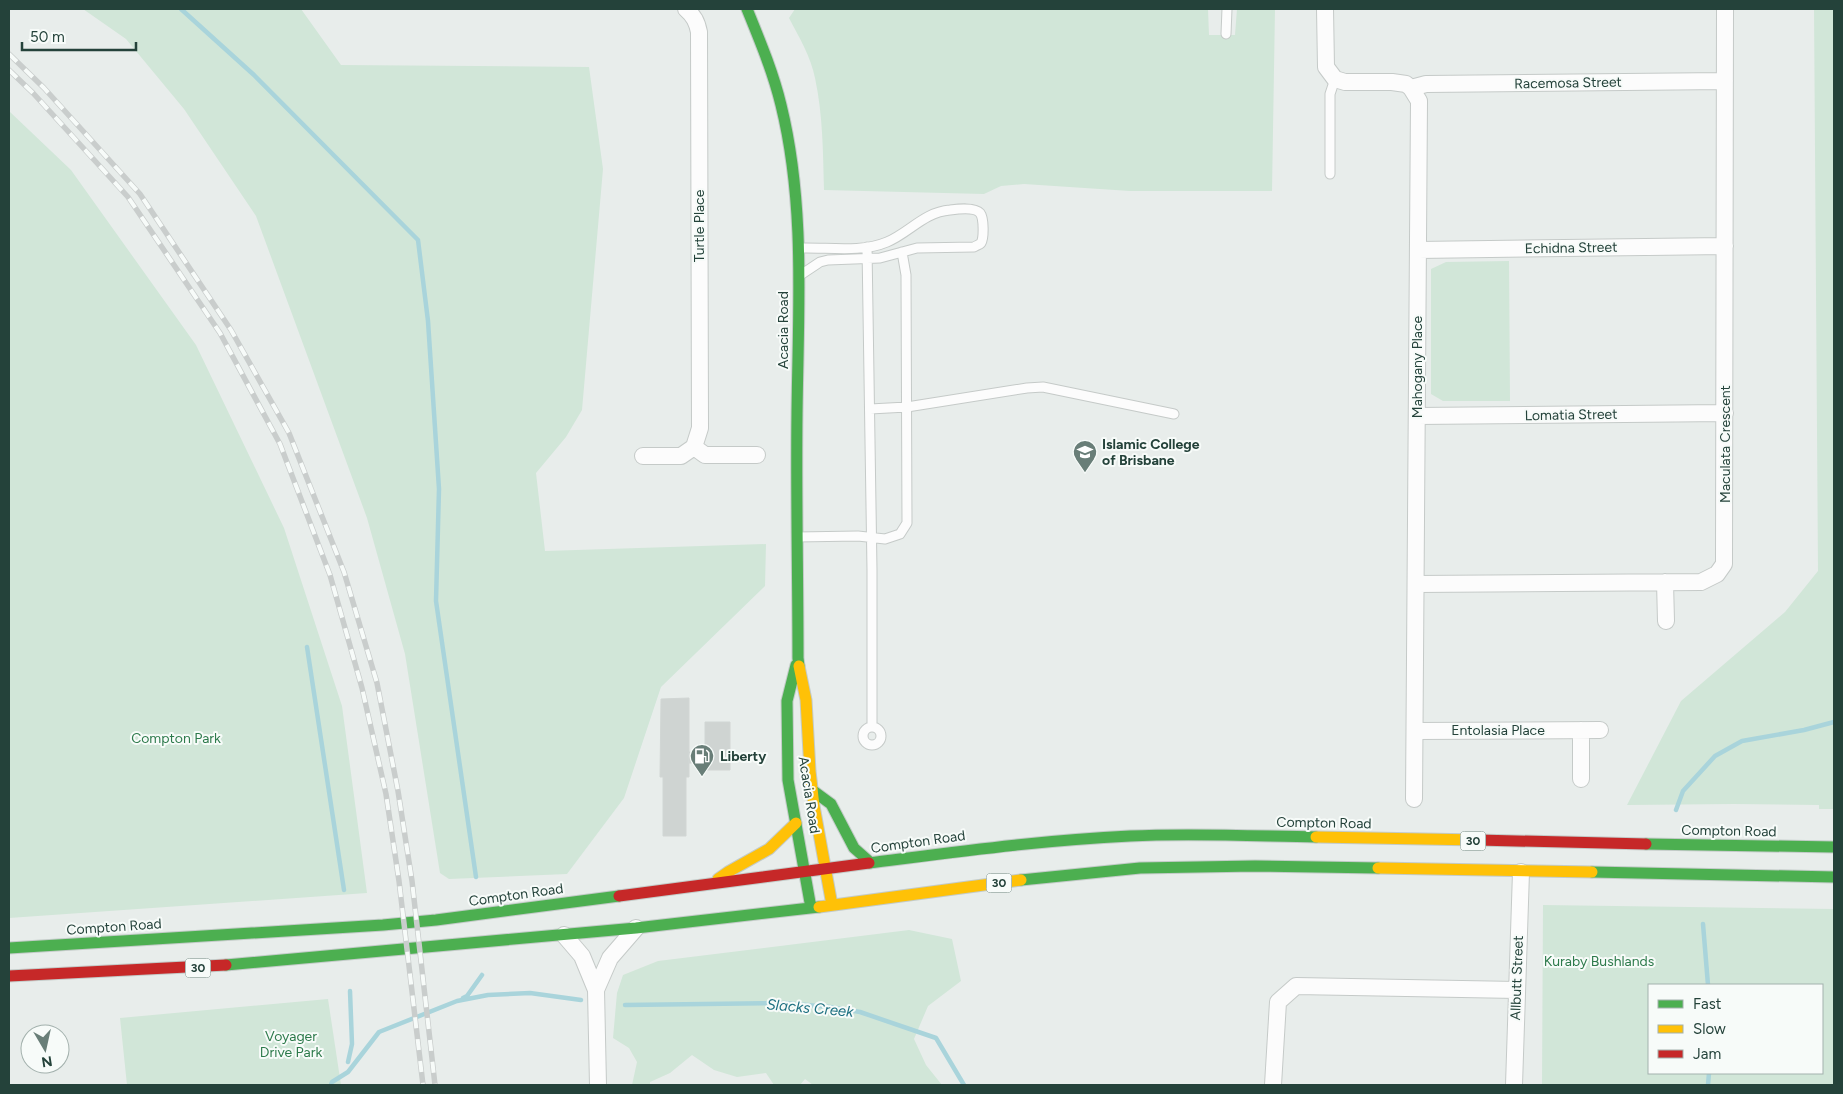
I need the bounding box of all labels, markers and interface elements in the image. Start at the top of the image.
scale bar [22,20,136,52]
text: 50 m [30,28,65,46]
street label: Racemosa Street [1514,74,1622,92]
street label: Turtle Place [691,189,708,262]
street label: Echidna Street [1524,239,1618,257]
street label: Acacia Road [775,291,792,369]
street label: Mahogany Place [1409,315,1426,418]
street label: Maculata Crescent [1717,385,1734,503]
street label: Lomatia Street [1524,406,1618,424]
place label: Islamic College of Brisbane [1102,436,1200,469]
school or university icon: Islamic College of Brisbane [1072,439,1098,473]
street label: Entolasia Place [1451,722,1545,739]
park label: Compton Park [131,730,221,747]
fuel station icon: Liberty [689,743,715,777]
place label: Liberty [720,748,767,765]
street label: Acacia Road [795,755,823,835]
street label: Compton Road [1276,814,1372,832]
street label: Compton Road [1681,822,1777,840]
street label: Compton Road [870,827,966,857]
road number: 30 [1460,831,1486,850]
road number: 30 [986,874,1012,892]
street label: Compton Road [468,880,564,910]
street label: Compton Road [66,915,162,939]
street label: Allbutt Street [1507,935,1527,1021]
park label: Kuraby Bushlands [1544,953,1654,970]
road number: 30 [186,958,210,978]
legend [1648,984,1823,1074]
water label: Slacks Creek [766,995,855,1021]
text: Fast [1693,995,1722,1013]
text: Slow [1693,1020,1726,1038]
north arrow [20,1024,70,1074]
park label: Voyager Drive Park [260,1028,322,1061]
text: Jam [1693,1045,1721,1063]
text: N [40,1052,54,1071]

